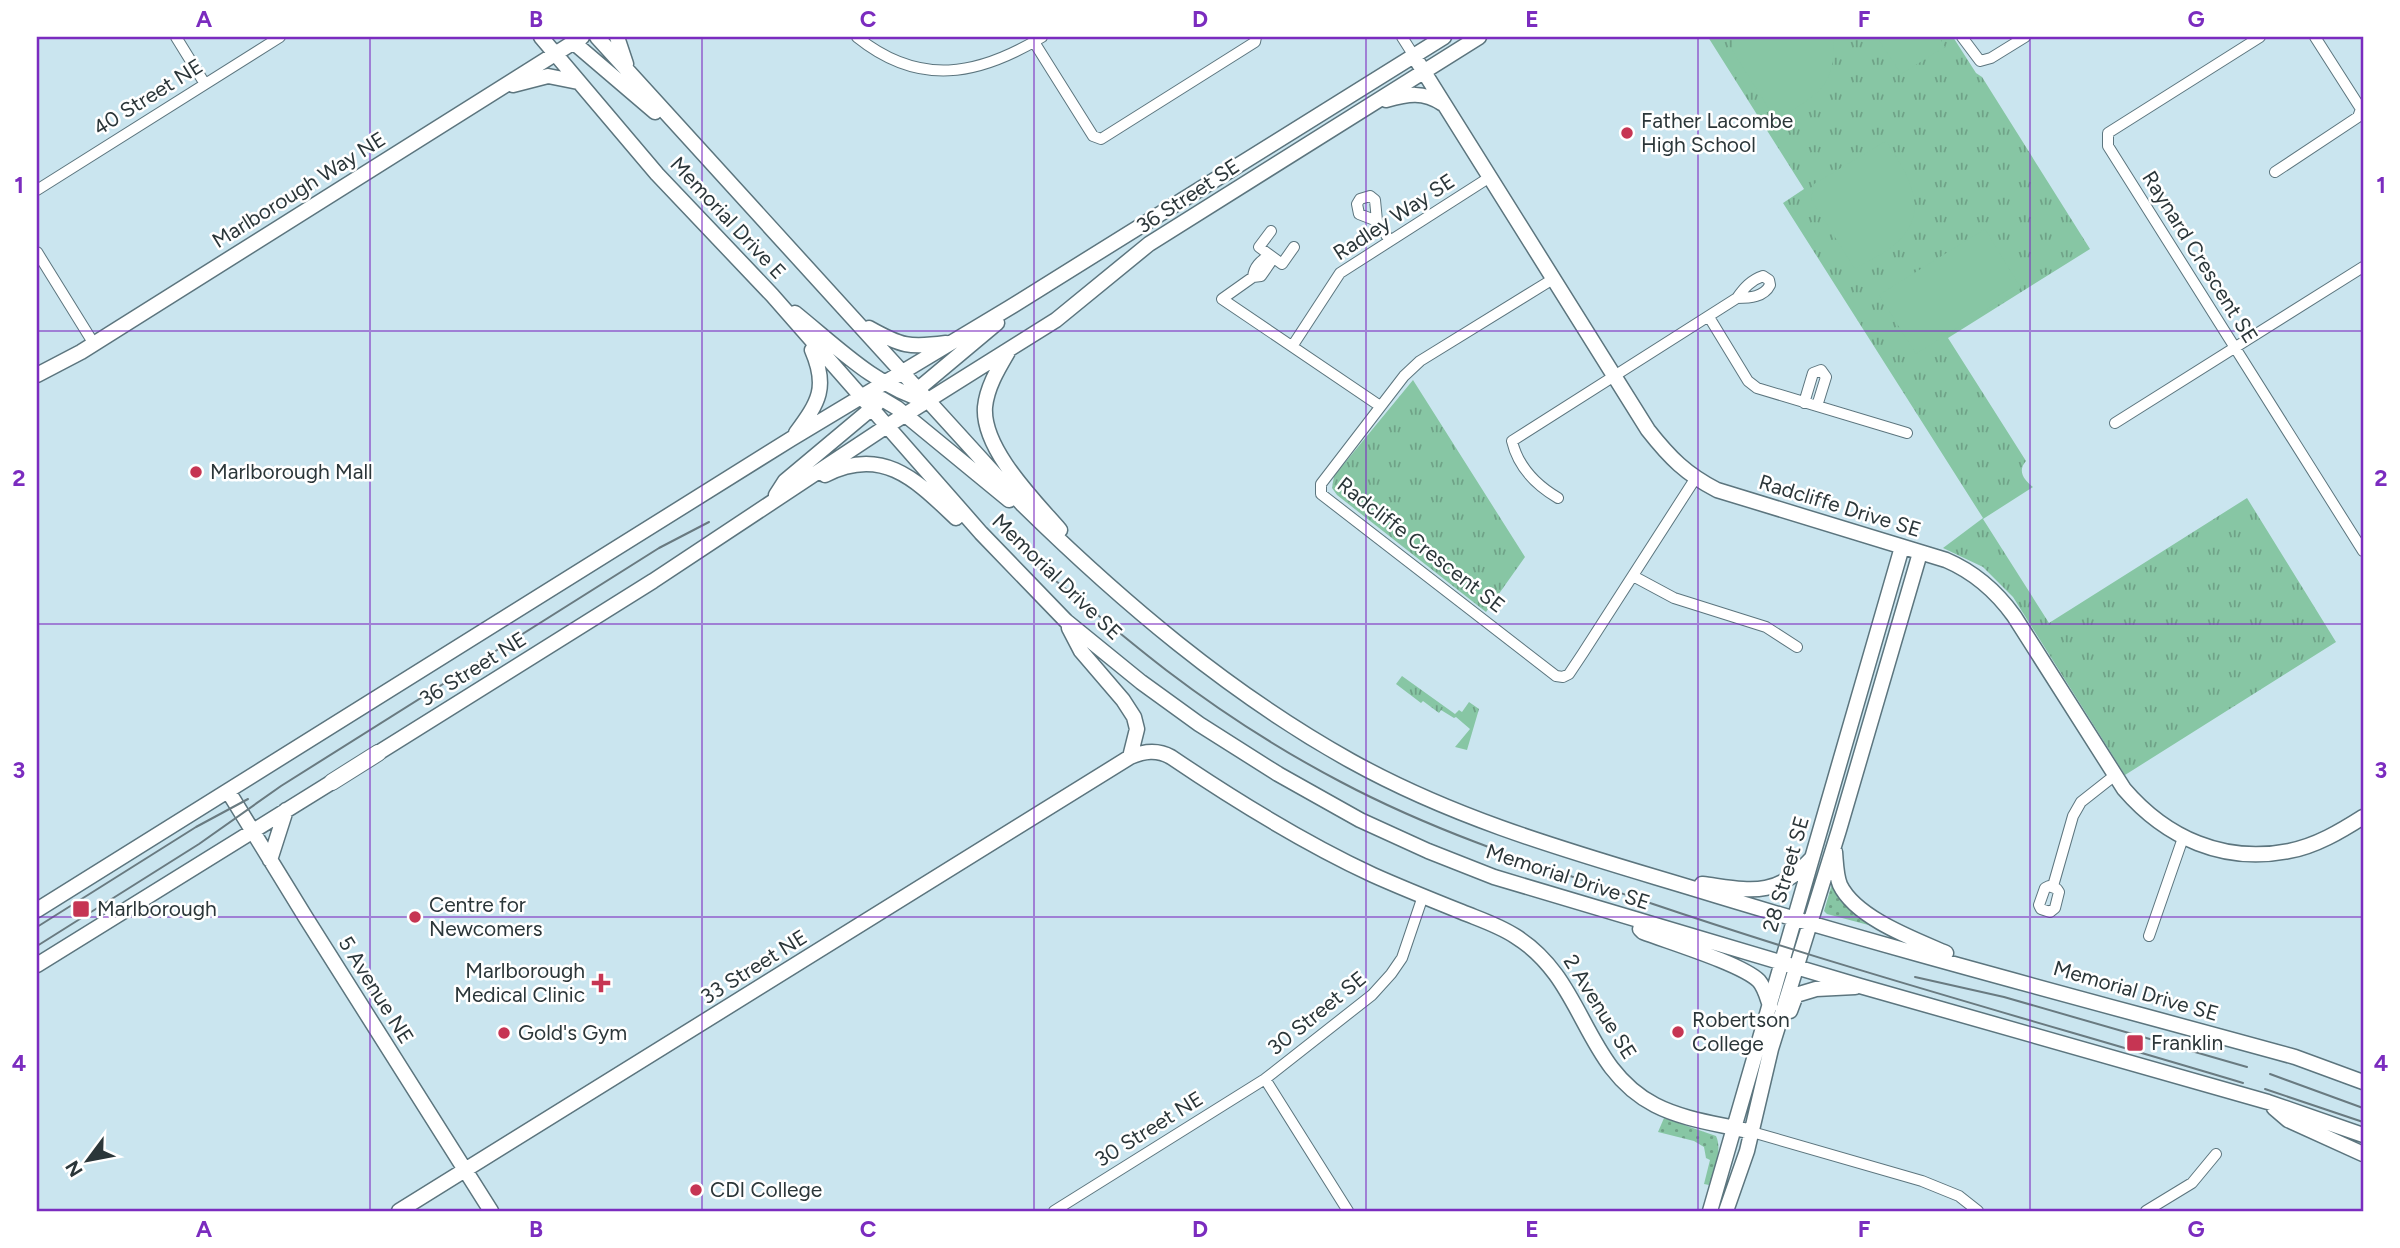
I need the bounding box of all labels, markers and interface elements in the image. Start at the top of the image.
text: A [196,5,213,33]
text: B [529,5,543,33]
text: C [860,5,877,33]
text: D [1192,5,1208,33]
text: E [1525,5,1539,33]
text: F [1858,5,1871,33]
text: G [2187,5,2205,33]
street label: 40 Street NE [88,53,207,140]
place label: Father Lacombe High School [1641,108,1793,157]
marker: Father Lacombe High School [1619,125,1635,141]
street label: Marlborough Way NE [207,126,390,253]
street label: Memorial Drive E [665,151,791,284]
street label: 36 Street SE [1132,153,1244,238]
street label: Raynard Crescent SE [2137,166,2264,347]
street label: Radley Way SE [1328,168,1459,265]
text: 1 [14,171,24,199]
text: 1 [2376,171,2386,199]
place label: Marlborough Mall [210,459,373,484]
text: 2 [12,464,26,492]
marker: Marlborough Mall [188,464,204,480]
text: 2 [2374,464,2388,492]
street label: Radcliffe Drive SE [1756,469,1924,542]
street label: Radcliffe Crescent SE [1333,471,1510,618]
street label: Memorial Drive SE [987,508,1127,645]
street label: 36 Street NE [415,626,531,711]
text: 3 [13,756,25,784]
text: 3 [2375,756,2387,784]
street label: 28 Street SE [1757,813,1814,935]
street label: Memorial Drive SE [1483,838,1653,915]
place label: Centre for Newcomers [429,892,542,941]
place label: Marlborough [97,896,217,921]
marker: Marlborough [71,899,91,919]
marker: Centre for Newcomers [407,909,423,925]
street label: 33 Street NE [696,924,812,1009]
street label: 5 Avenue NE [333,931,419,1048]
street label: 2 Avenue SE [1558,950,1642,1064]
street label: Memorial Drive SE [2051,955,2222,1026]
place label: Marlborough Medical Clinic [454,958,585,1007]
street label: 30 Street SE [1262,965,1371,1060]
marker: Marlborough Medical Clinic [591,973,611,993]
place label: Robertson College [1692,1007,1790,1056]
place label: Gold's Gym [518,1020,627,1045]
marker: Robertson College [1670,1024,1686,1040]
marker: Gold's Gym [496,1025,512,1041]
place label: Franklin [2151,1030,2223,1055]
marker: Franklin [2125,1033,2145,1053]
text: 4 [12,1049,26,1077]
text: 4 [2374,1049,2388,1077]
street label: 30 Street NE [1090,1085,1207,1172]
north arrow [52,1126,122,1196]
text: N [60,1156,88,1181]
place label: CDI College [710,1177,822,1202]
marker: CDI College [688,1182,704,1198]
text: A [196,1215,213,1243]
text: B [529,1215,543,1243]
text: C [860,1215,877,1243]
text: D [1192,1215,1208,1243]
text: E [1525,1215,1539,1243]
text: F [1858,1215,1871,1243]
text: G [2187,1215,2205,1243]

